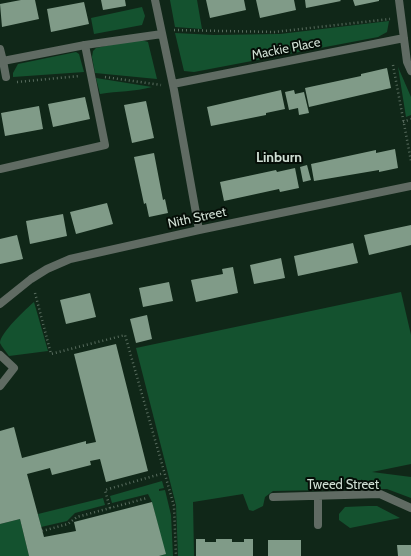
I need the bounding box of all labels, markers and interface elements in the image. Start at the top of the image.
street label: Mackie Place [250,35,322,63]
district label: Linburn [256,150,302,166]
street label: Nith Street [166,204,228,232]
street label: Tweed Street [307,477,379,493]

